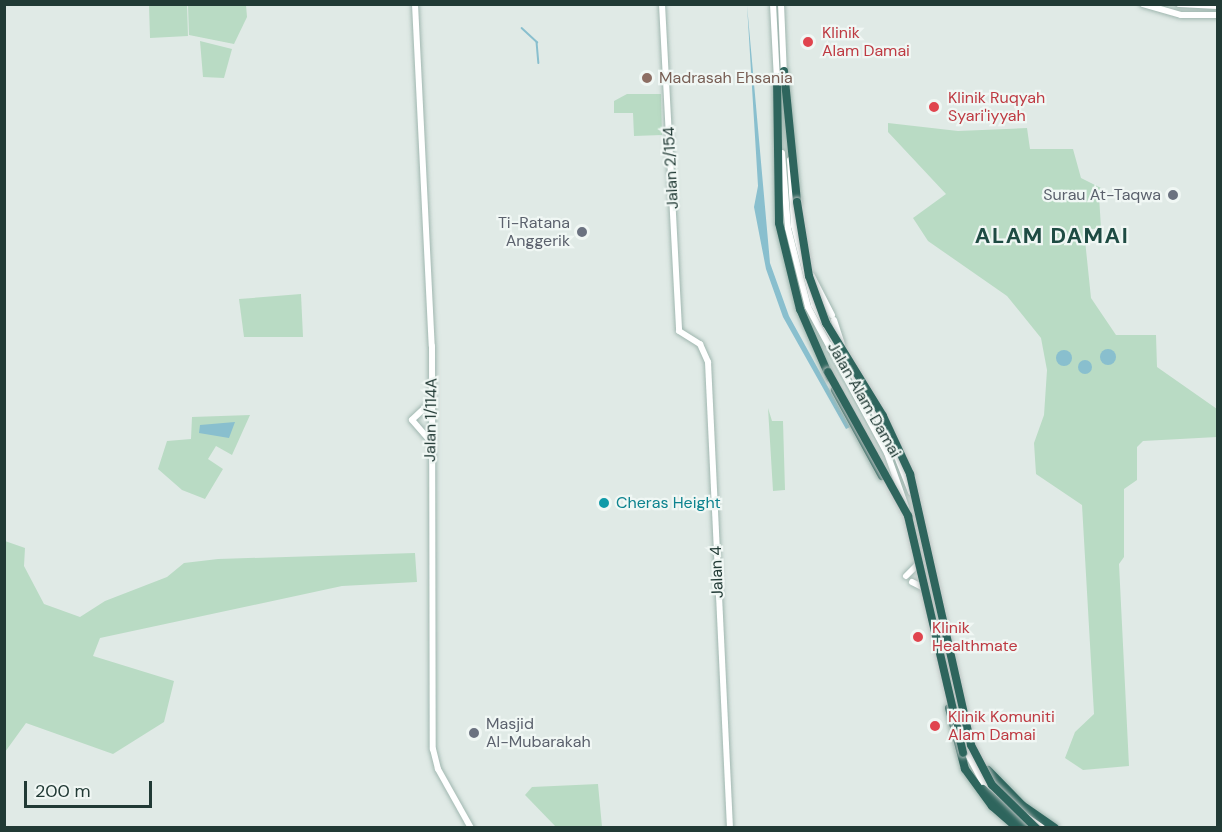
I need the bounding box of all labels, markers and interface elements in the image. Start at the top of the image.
place label: Klinik Alam Damai [822,23,910,61]
marker: Klinik Alam Damai [799,33,817,51]
place label: Madrasah Ehsania [659,68,793,88]
marker: Madrasah Ehsania [640,71,654,85]
place label: Klinik Ruqyah Syari'iyyah [948,88,1045,126]
marker: Klinik Ruqyah Syari'iyyah [925,98,943,116]
street label: Jalan 2/154 [659,126,683,210]
place label: Surau At-Taqwa [1043,185,1161,205]
marker: Surau At-Taqwa [1166,188,1180,202]
place label: Ti-Ratana Anggerik [498,213,570,251]
district label: ALAM DAMAI [975,223,1129,249]
marker: Ti-Ratana Anggerik [575,225,589,239]
street label: Jalan Alam Damai [823,339,905,461]
street label: Jalan 1/114A [421,378,441,462]
place label: Cheras Height [616,493,721,513]
marker: Cheras Height [597,496,611,510]
street label: Jalan 4 [706,546,728,598]
place label: Klinik Healthmate [932,618,1018,656]
marker: Klinik Healthmate [909,628,927,646]
place label: Klinik Komuniti Alam Damai [948,707,1055,745]
place label: Masjid Al-Mubarakah [486,714,591,752]
marker: Klinik Komuniti Alam Damai [926,717,944,735]
marker: Masjid Al-Mubarakah [467,726,481,740]
scale bar [27,769,154,807]
text: 200 m [35,779,91,803]

